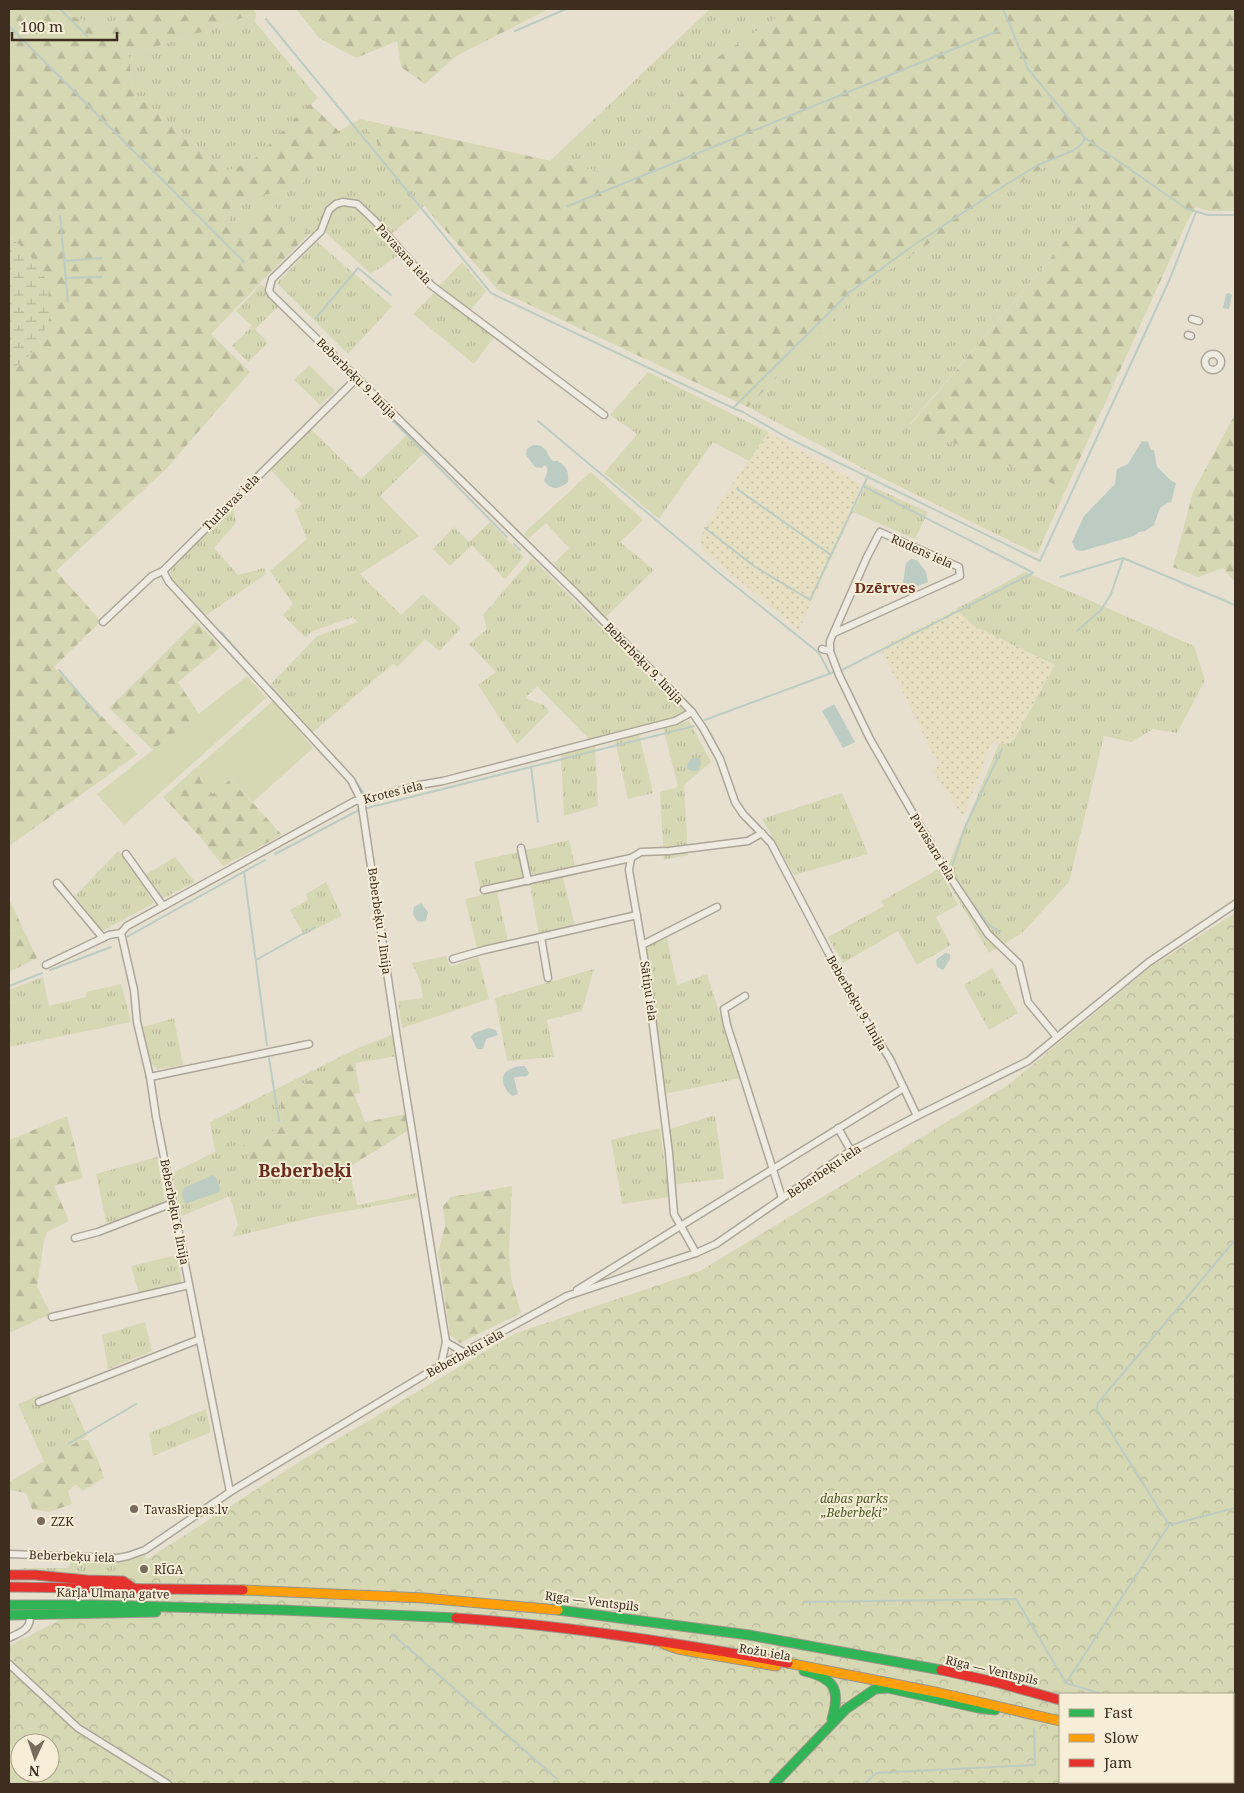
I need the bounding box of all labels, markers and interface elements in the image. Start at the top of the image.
scale bar [12,10,118,42]
text: 100 m [20,16,63,36]
street label: Pavasara iela [372,220,436,288]
street label: Beberbeķu 9. līnija [313,334,401,422]
street label: Turlavas iela [199,470,263,534]
street label: Rudens iela [888,530,956,572]
district label: Dzērves [855,577,915,597]
street label: Beberbeķu 9. līnija [601,618,688,708]
street label: Krotes iela [361,776,425,808]
street label: Pavasara iela [906,810,960,884]
street label: Beberbeķu 7. līnija [364,867,396,976]
street label: Beberbeķu 9. līnija [823,952,891,1054]
street label: Sātiņu iela [636,960,662,1022]
street label: Beberbeķu iela [784,1140,865,1202]
street label: Beberbeķu 6. līnija [156,1158,194,1267]
district label: Beberbeķi [258,1158,352,1182]
street label: Beberbeķu iela [423,1325,507,1381]
park label: dabas parks „Beberbeķi” [820,1490,889,1521]
place label: TavasRiepas.lv [144,1501,228,1518]
marker: TavasRiepas.lv [128,1503,140,1515]
place label: ZZK [51,1513,74,1530]
marker: ZZK [35,1515,47,1527]
street label: Beberbeķu iela [29,1546,116,1566]
place label: RĪGA [154,1561,184,1578]
marker: RĪGA [138,1563,150,1575]
street label: Kārļa Ulmaņa gatve [56,1584,170,1602]
street label: Rīga — Ventspils [544,1587,640,1615]
street label: Rožu iela [738,1640,792,1665]
street label: Rīga — Ventspils [944,1651,1040,1689]
legend [1059,1693,1234,1783]
text: Fast [1104,1702,1133,1722]
text: Slow [1104,1727,1138,1747]
north arrow [10,1733,60,1783]
text: Jam [1103,1752,1132,1772]
text: N [28,1762,40,1781]

